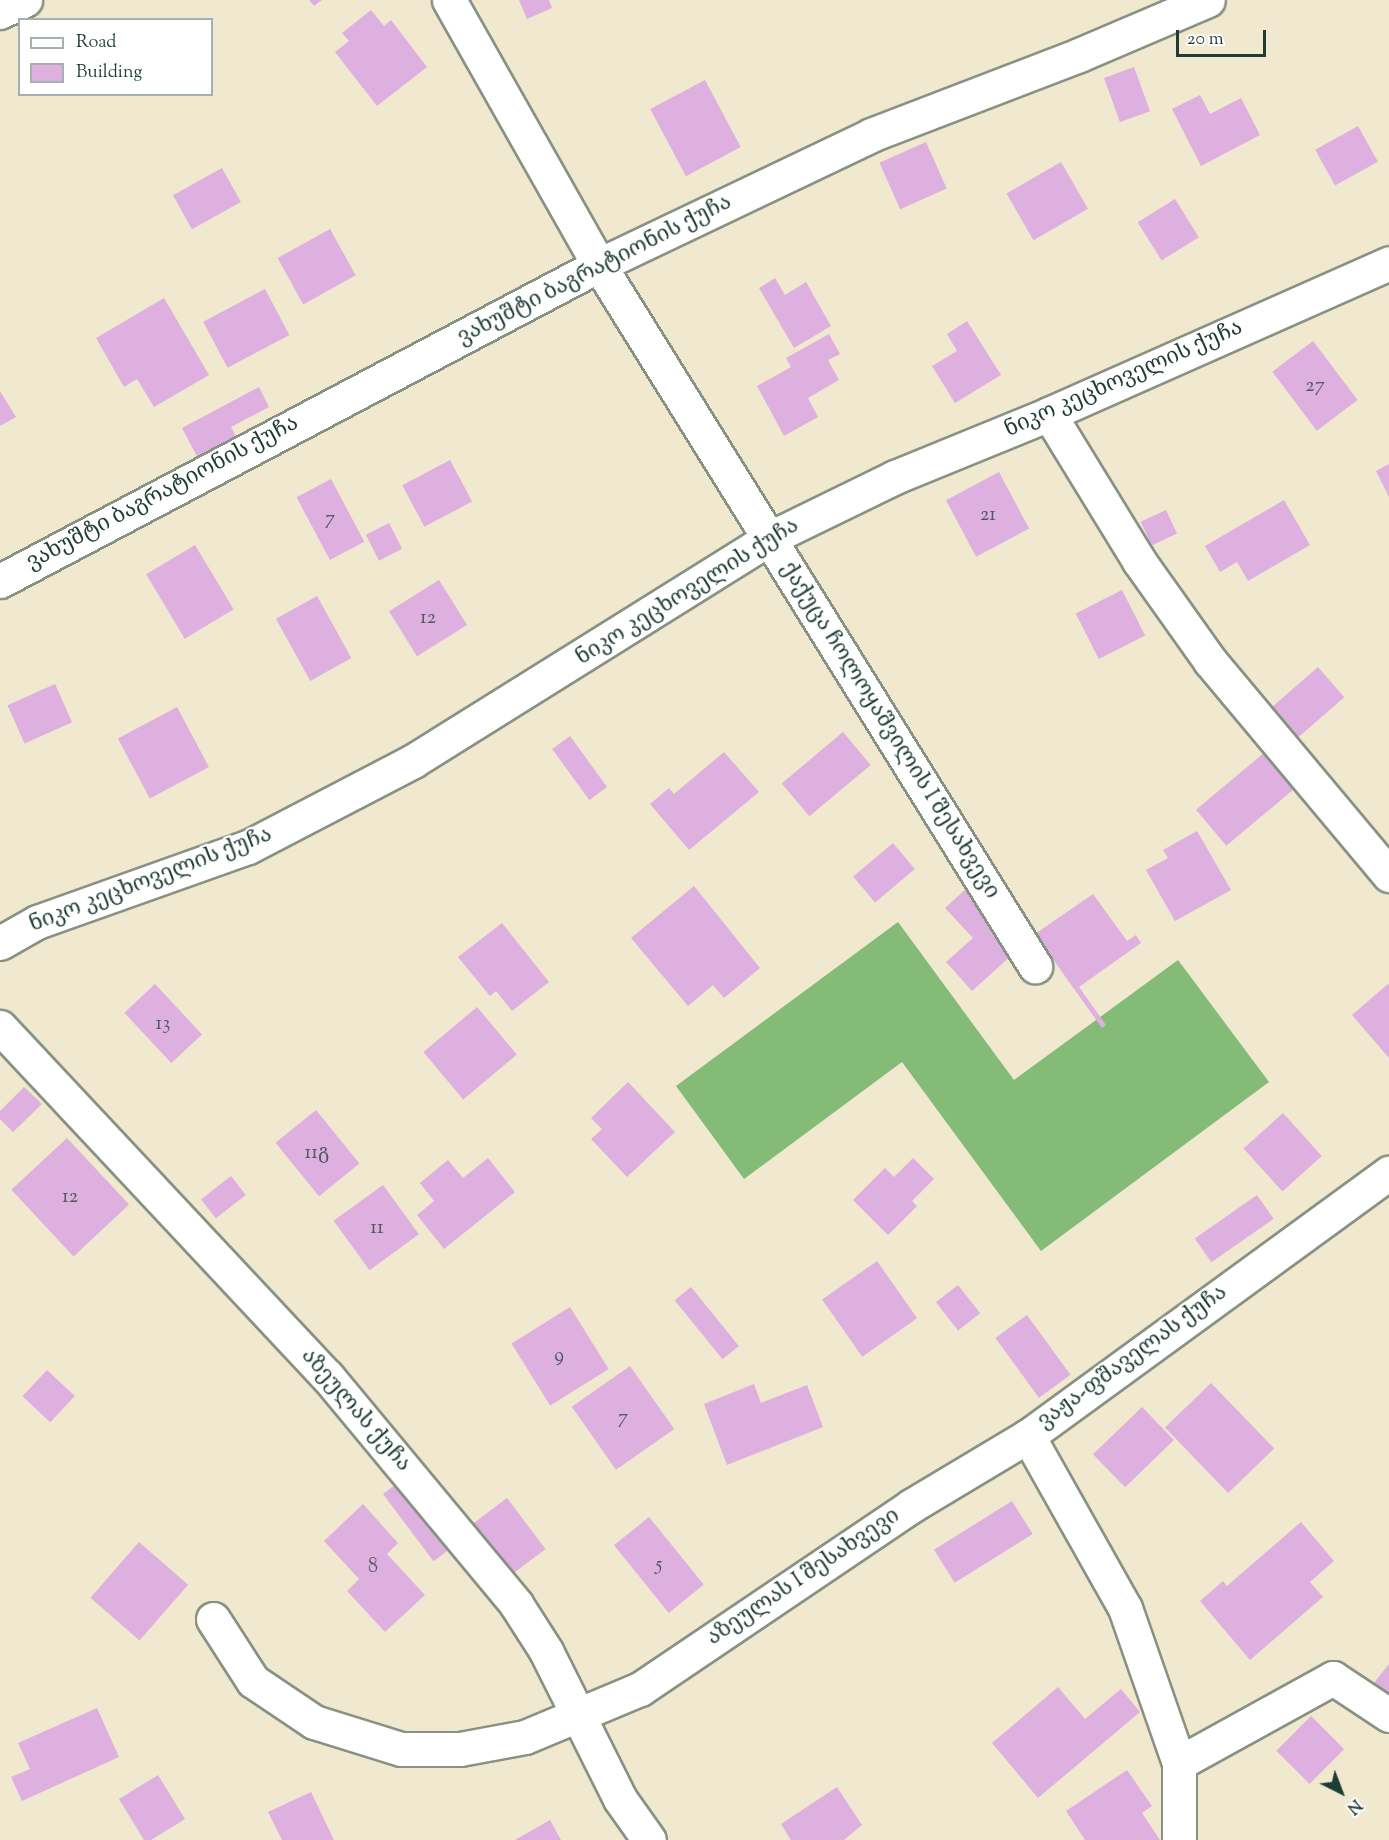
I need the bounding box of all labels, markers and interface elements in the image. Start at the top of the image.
legend [18,18,213,96]
scale bar [1179,18,1269,56]
text: 20 m [1187,27,1224,53]
text: Road [76,30,116,56]
text: Building [76,60,142,86]
street label: ვახუშტი ბაგრატიონის ქუჩა [453,190,737,352]
street label: ნიკო კეცხოველის ქუჩა [1001,316,1247,444]
house number: 27 [1305,374,1325,398]
street label: ვახუშტი ბაგრატიონის ქუჩა [22,411,304,577]
house number: 21 [980,503,996,527]
house number: 7 [325,507,335,531]
street label: ნიკო კეცხოველის ქუჩა [572,514,804,672]
street label: ქაქუცა ჩოლოყაშვილის I შესახვევი [774,558,1004,904]
house number: 12 [420,606,436,630]
street label: ნიკო კეცხოველის ქუჩა [26,822,276,940]
house number: 13 [156,1012,170,1036]
house number: 11გ [305,1141,329,1165]
house number: 12 [62,1185,78,1209]
house number: 11 [370,1216,384,1240]
street label: ვაჟა-ფშაველას ქუჩა [1033,1280,1233,1436]
street label: აზეულას ქუჩა [294,1344,416,1478]
house number: 9 [554,1344,564,1368]
house number: 7 [618,1406,628,1430]
street label: აზეულას I შესახვევი [703,1504,905,1652]
house number: 5 [656,1553,662,1577]
house number: 8 [368,1555,378,1579]
north arrow [1311,1762,1371,1822]
text: N [1341,1793,1366,1819]

